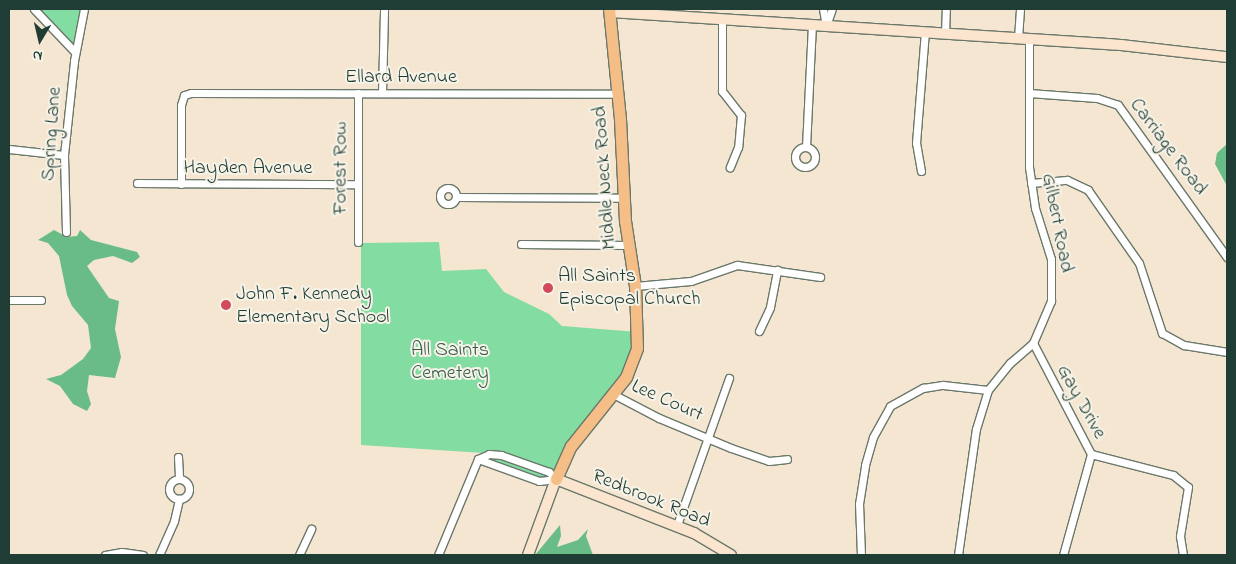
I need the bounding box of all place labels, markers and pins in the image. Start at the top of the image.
place label: All Saints Episcopal Church [558,264,701,311]
place label: John F. Kennedy Elementary School [236,282,389,329]
marker: All Saints Episcopal Church [542,282,554,294]
marker: John F. Kennedy Elementary School [220,299,232,311]

